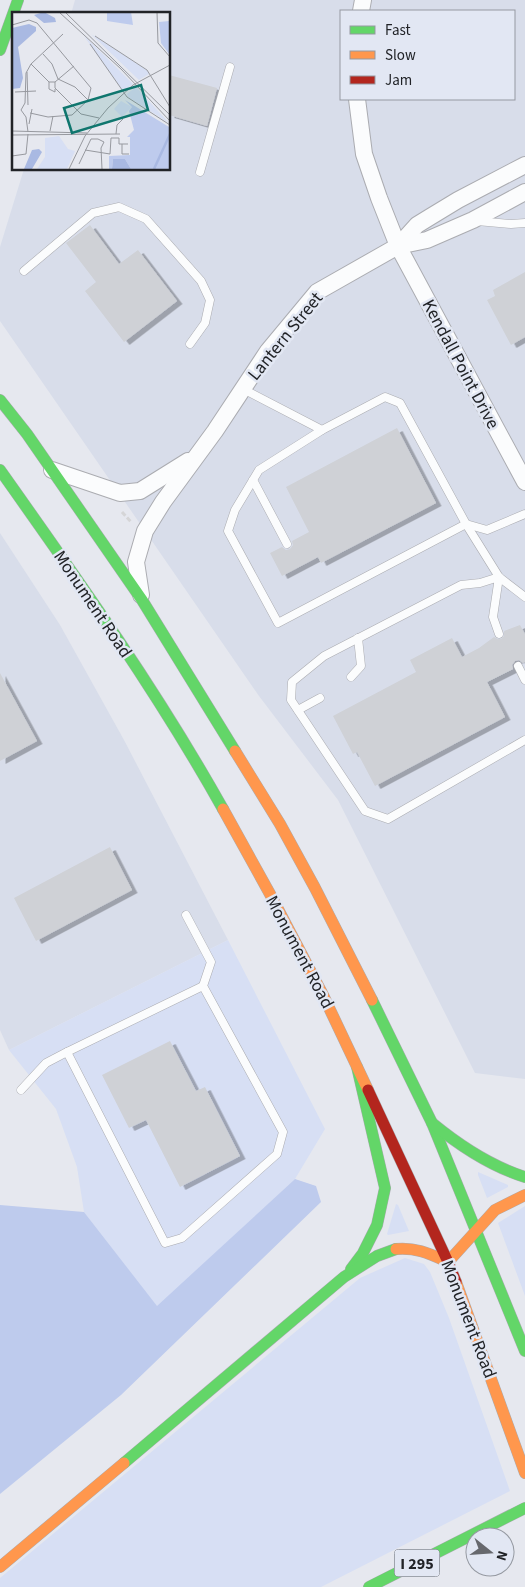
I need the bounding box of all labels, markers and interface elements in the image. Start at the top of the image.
legend [340,10,515,100]
inset map [12,12,170,170]
text: Fast [385,20,411,41]
text: Slow [385,45,416,66]
text: Jam [385,70,412,91]
street label: Lantern Street [242,287,329,386]
street label: Kendall Point Drive [416,295,505,433]
street label: Monument Road [47,546,138,663]
street label: Monument Road [259,891,340,1013]
street label: Monument Road [435,1257,503,1382]
north arrow [465,1527,515,1577]
text: N [491,1548,512,1563]
road number: I 295 [394,1550,440,1576]

